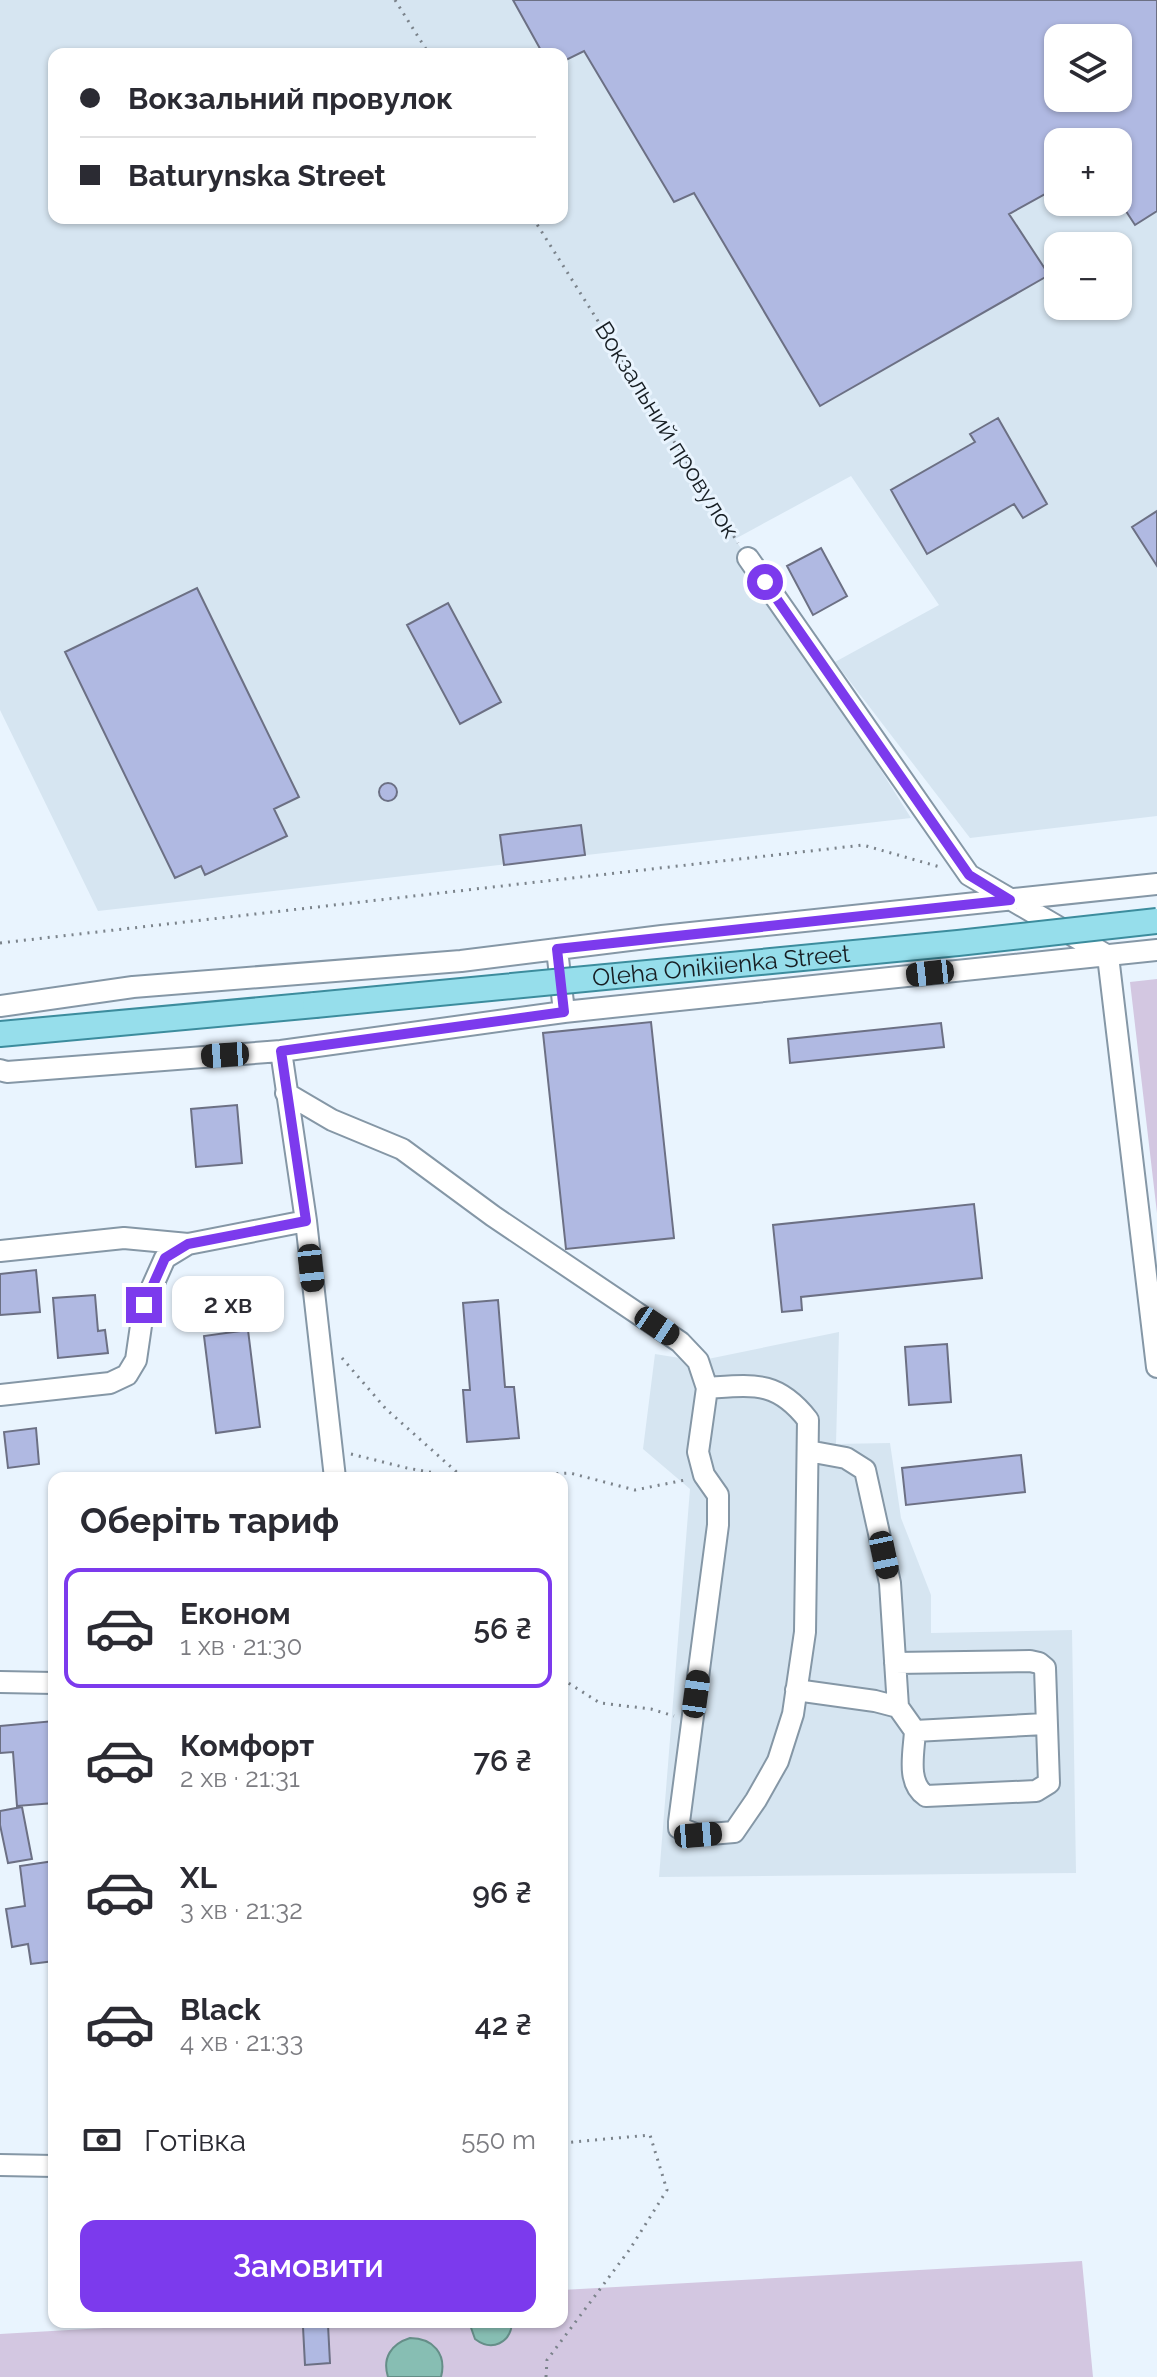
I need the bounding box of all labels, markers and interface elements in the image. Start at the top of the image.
map controls [1044,24,1132,320]
button: layers [1044,24,1132,112]
text: Вокзальний провулок [128,81,453,116]
button: + [1044,128,1132,216]
text: Baturynska Street [128,158,386,193]
button: − [1044,232,1132,320]
street label: Вокзальний провулок [589,316,746,543]
route start [747,564,783,600]
street label: Oleha Onikiienka Street [591,938,851,992]
car [905,959,955,987]
car [200,1041,250,1069]
car [297,1243,325,1293]
callout: 2 хв [172,1277,284,1333]
route end [126,1287,162,1323]
text: 2 хв [204,1289,252,1319]
car [630,1303,684,1349]
text: Оберіть тариф [80,1499,339,1541]
car [867,1529,901,1581]
icon: car [84,1592,156,1664]
text: Економ [180,1596,291,1631]
text: 56 ₴ [473,1611,532,1646]
text: 1 хв · 21:30 [180,1631,302,1661]
car [681,1669,711,1719]
icon: car [84,1724,156,1796]
text: Комфорт [180,1728,314,1763]
text: 76 ₴ [473,1743,532,1778]
text: 2 хв · 21:31 [180,1763,300,1793]
car [673,1821,723,1849]
icon: car [84,1856,156,1928]
text: XL [180,1860,217,1895]
text: 96 ₴ [472,1875,532,1910]
text: 3 хв · 21:32 [180,1895,303,1925]
icon: car [84,1988,156,2060]
text: Black [180,1992,261,2027]
text: 42 ₴ [475,2007,532,2042]
text: 4 хв · 21:33 [180,2027,303,2057]
icon: cash [80,2118,124,2162]
text: Готівка [144,2123,246,2158]
text: 550 m [461,2125,536,2155]
button: Замовити [80,2220,536,2312]

